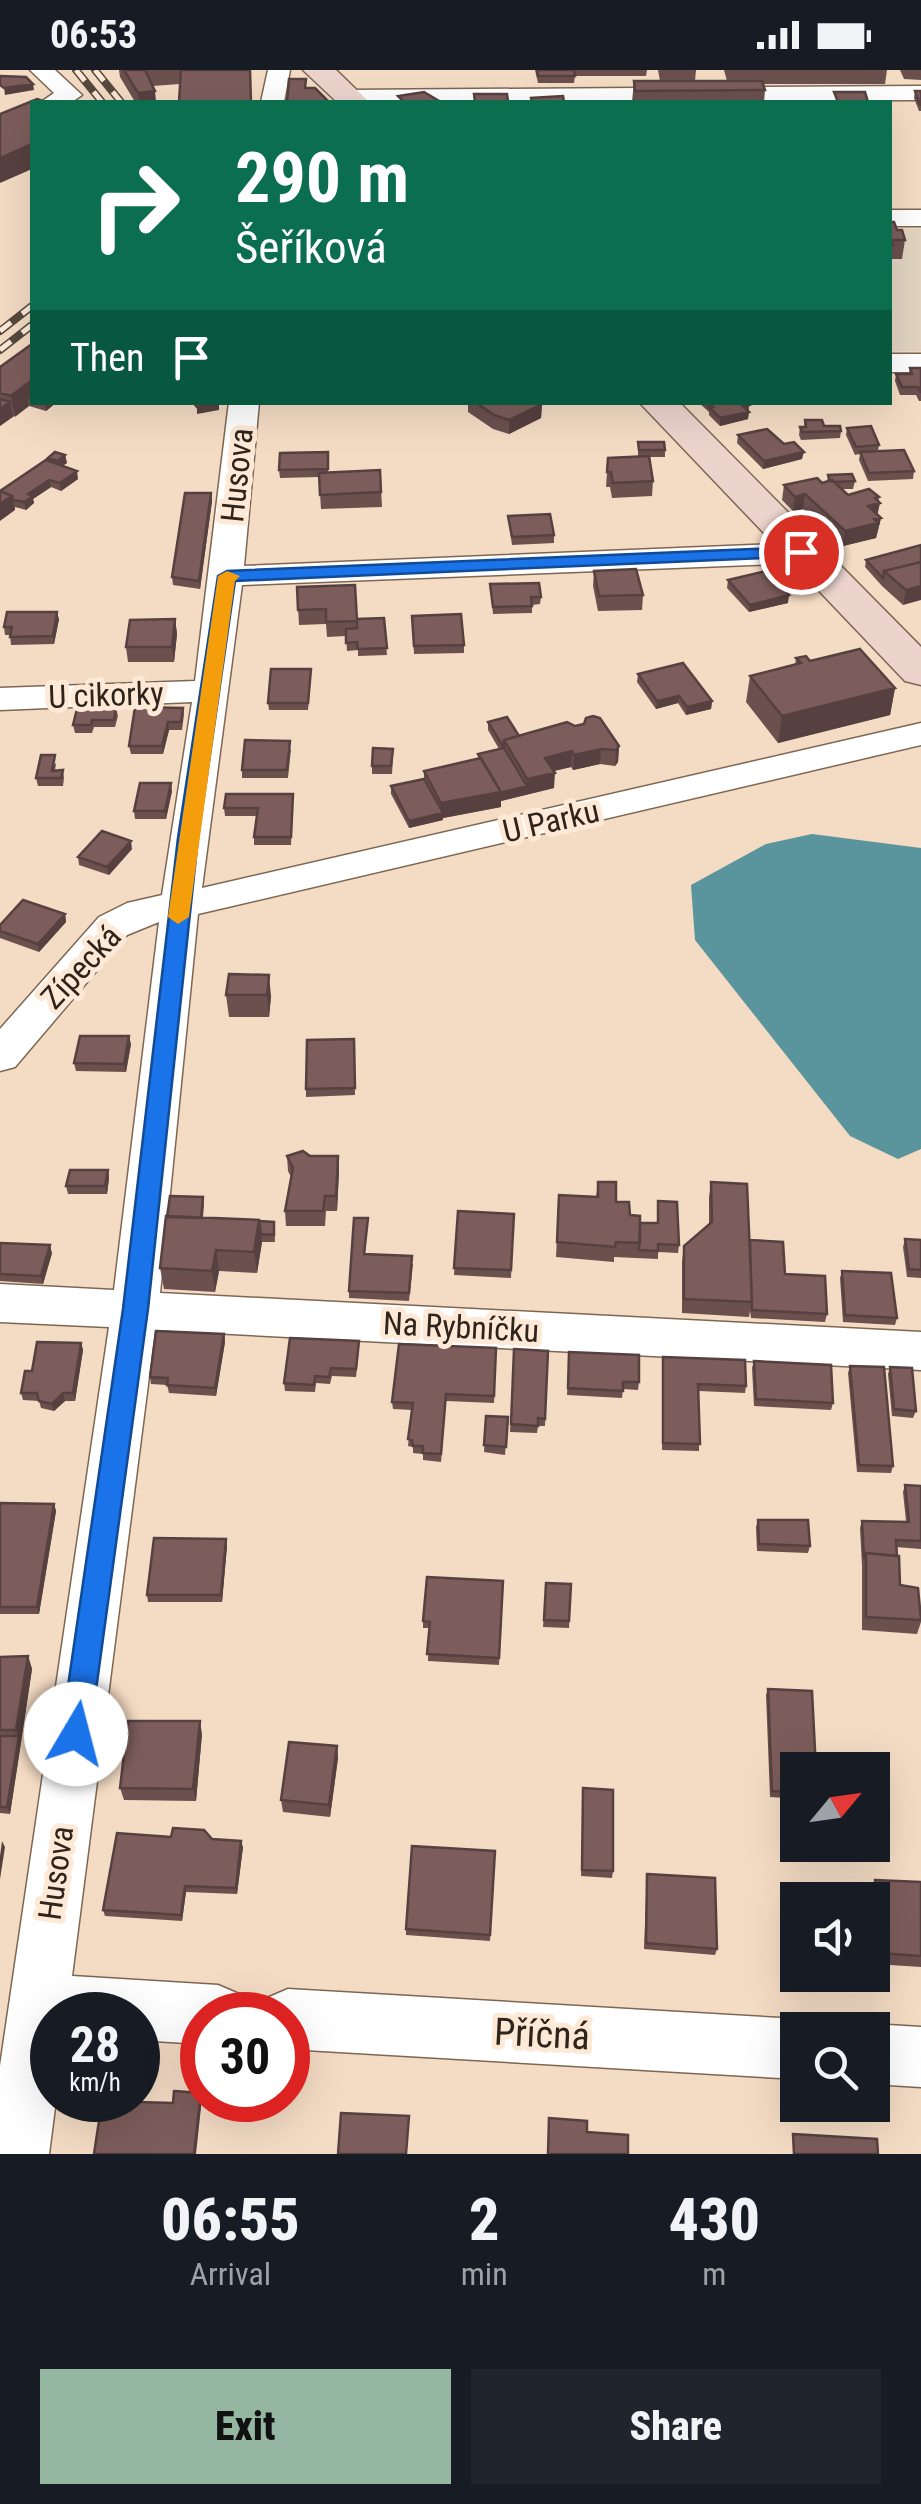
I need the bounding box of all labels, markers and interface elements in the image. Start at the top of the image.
text: 06:53 [50,13,137,57]
text: 290 m [235,137,409,219]
icon: right [70,140,200,270]
text: Šeříková [235,221,387,274]
icon: arrive [164,330,219,385]
text: Then [70,336,144,380]
street label: Husova [213,426,261,524]
pin [759,510,844,595]
icon: arrive [774,525,829,580]
street label: U cikorky [48,674,164,716]
street label: U Parku [499,791,603,851]
street label: Zípecká [33,918,129,1016]
street label: Na Rybníčku [382,1304,540,1350]
position arrow [24,1682,128,1786]
north arrow [780,1752,890,1862]
map controls [780,1752,890,2122]
street label: Husova [31,1824,81,1922]
button: sound [780,1882,890,1992]
speed limit sign: 30 [180,1992,310,2122]
street label: Příčná [493,2010,591,2058]
button: search [780,2012,890,2122]
text: 28 [70,2016,120,2074]
text: km/h [69,2068,121,2097]
text: 06:55 [161,2184,300,2255]
text: 2 [469,2184,499,2255]
text: 430 [669,2184,760,2255]
text: Arrival [190,2255,271,2293]
text: min [461,2255,508,2293]
text: m [702,2255,726,2293]
button: Exit [40,2369,451,2484]
button: Share [471,2369,881,2484]

